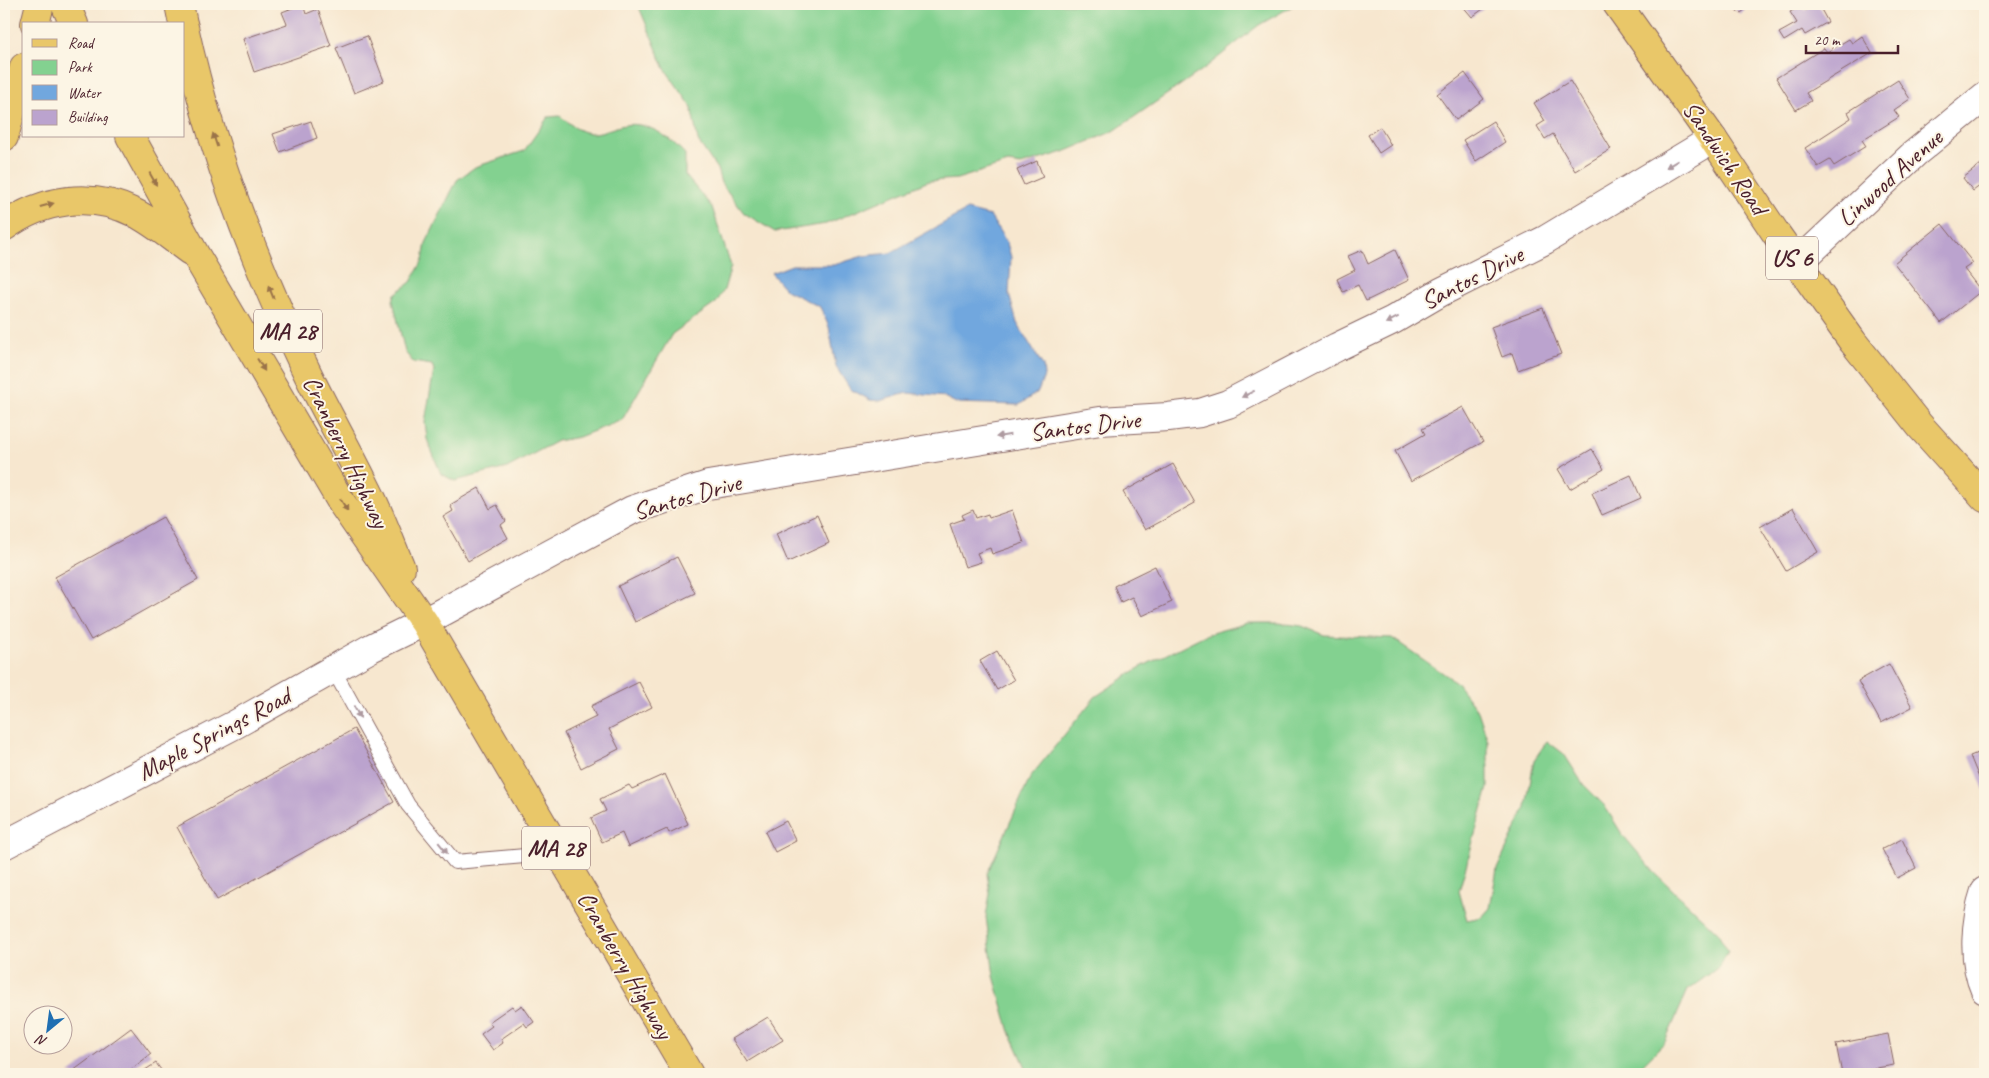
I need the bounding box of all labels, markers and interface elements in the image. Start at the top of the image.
legend [22,22,185,138]
scale bar [1806,22,1899,54]
text: 20 m [1814,31,1841,50]
text: Road [68,34,95,53]
text: Park [68,58,93,77]
text: Water [68,84,102,103]
street label: Sandwich Road [1675,95,1777,224]
text: Building [68,108,108,127]
street label: Linwood Avenue [1831,121,1951,234]
one-way arrow [211,132,219,147]
one-way arrow [1665,160,1678,169]
one-way arrow [149,172,158,186]
one-way arrow [39,201,54,209]
road number: US 6 [1766,237,1818,280]
street label: Santos Drive [1415,238,1530,317]
one-way arrow [267,284,275,299]
road number: MA 28 [254,310,322,352]
one-way arrow [1385,316,1399,324]
one-way arrow [256,359,265,372]
street label: Cranberry Highway [295,371,398,536]
one-way arrow [1240,390,1255,398]
street label: Santos Drive [1028,403,1144,449]
one-way arrow [995,433,1011,441]
street label: Santos Drive [629,466,746,528]
one-way arrow [339,498,348,512]
street label: Maple Springs Road [132,678,300,788]
one-way arrow [352,705,361,718]
road number: MA 28 [522,826,590,870]
one-way arrow [438,842,449,855]
street label: Cranberry Highway [570,885,681,1047]
north arrow [22,1006,72,1056]
text: N [32,1030,50,1050]

